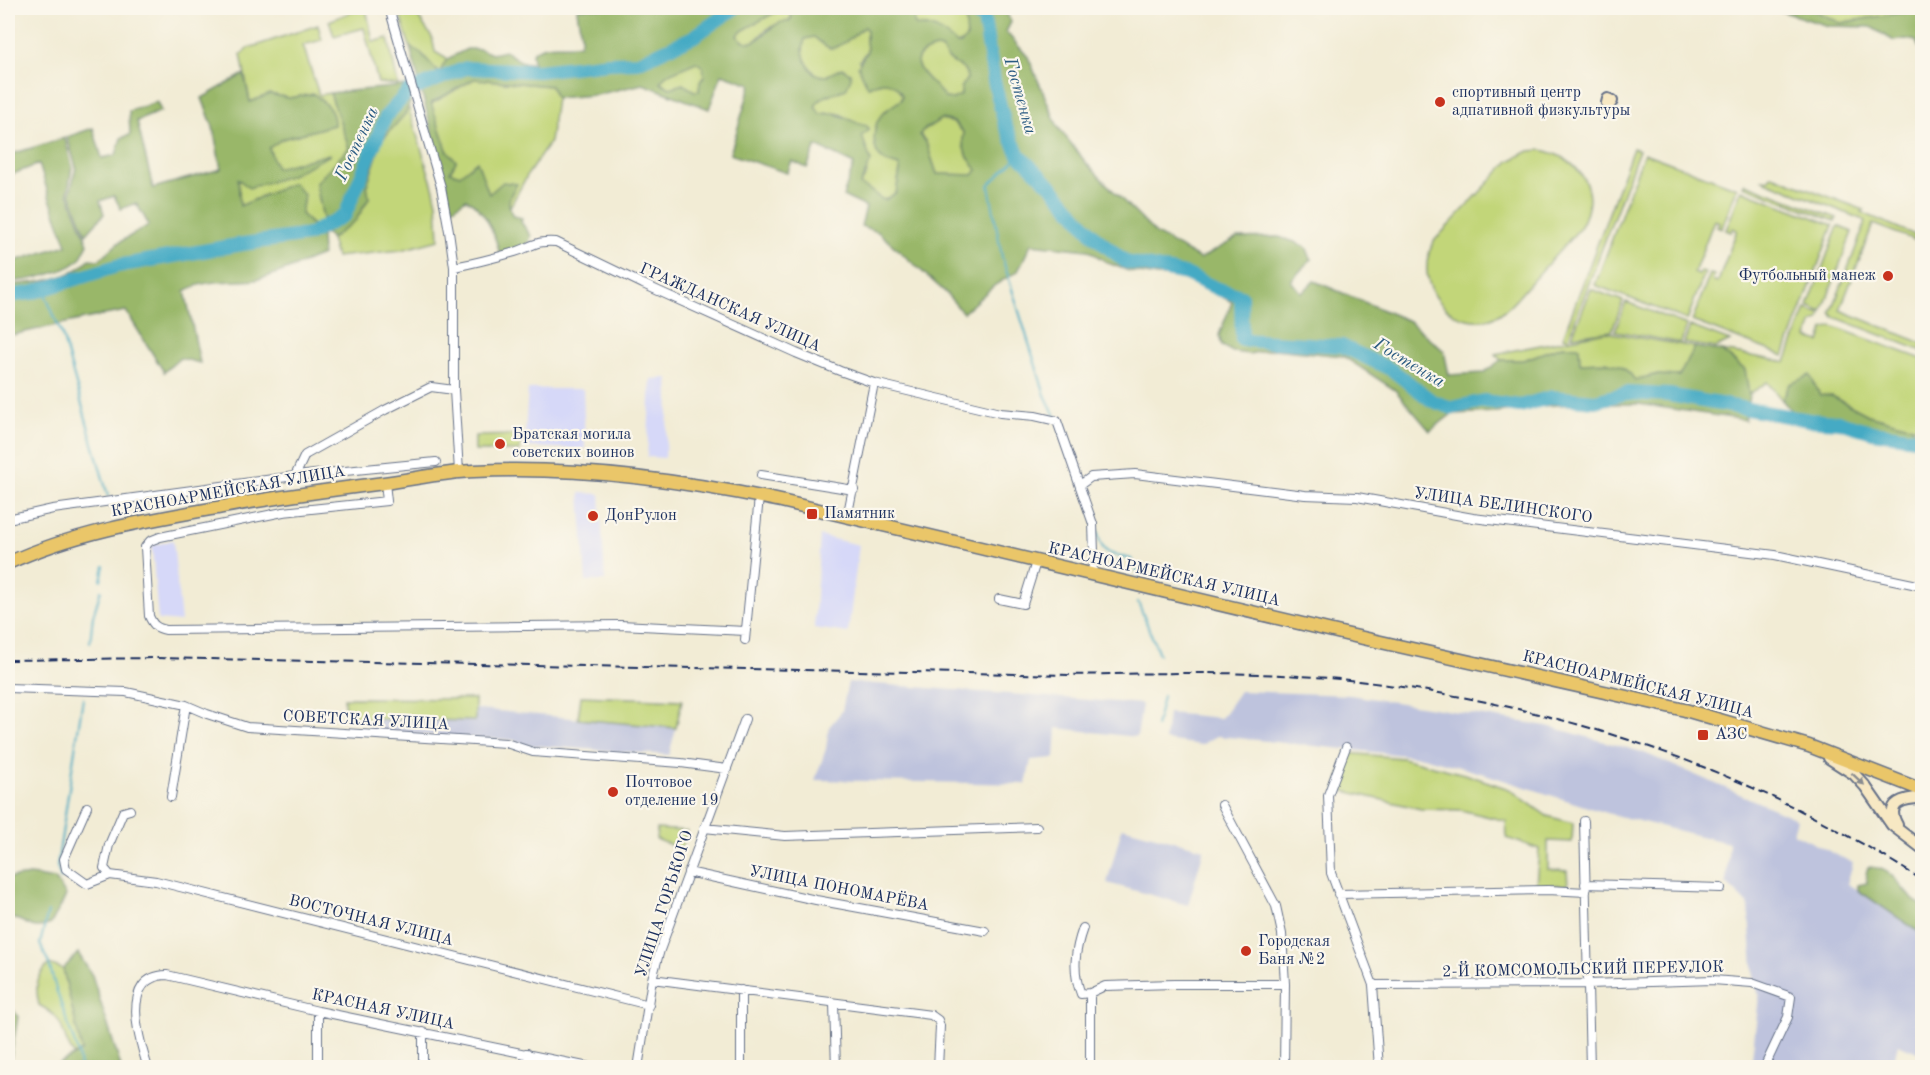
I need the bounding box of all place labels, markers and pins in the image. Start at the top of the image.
place label: спортивный центр адпативной физкультуры [1452,85,1630,119]
marker: спортивный центр адпативной физкультуры [1433,95,1447,109]
place label: Футбольный манеж [1739,268,1877,284]
marker: Футбольный манеж [1881,269,1895,283]
place label: Братская могила советских воинов [512,427,635,461]
marker: Братская могила советских воинов [493,437,507,451]
place label: Памятник [824,506,895,522]
marker: Памятник [805,507,819,521]
place label: ДонРулон [605,508,677,524]
marker: ДонРулон [586,509,600,523]
place label: АЗС [1715,727,1747,743]
marker: АЗС [1696,728,1710,742]
place label: Почтовое отделение 19 [625,775,719,809]
marker: Почтовое отделение 19 [606,785,620,799]
place label: Городская Баня №2 [1258,934,1330,968]
marker: Городская Баня №2 [1239,944,1253,958]

